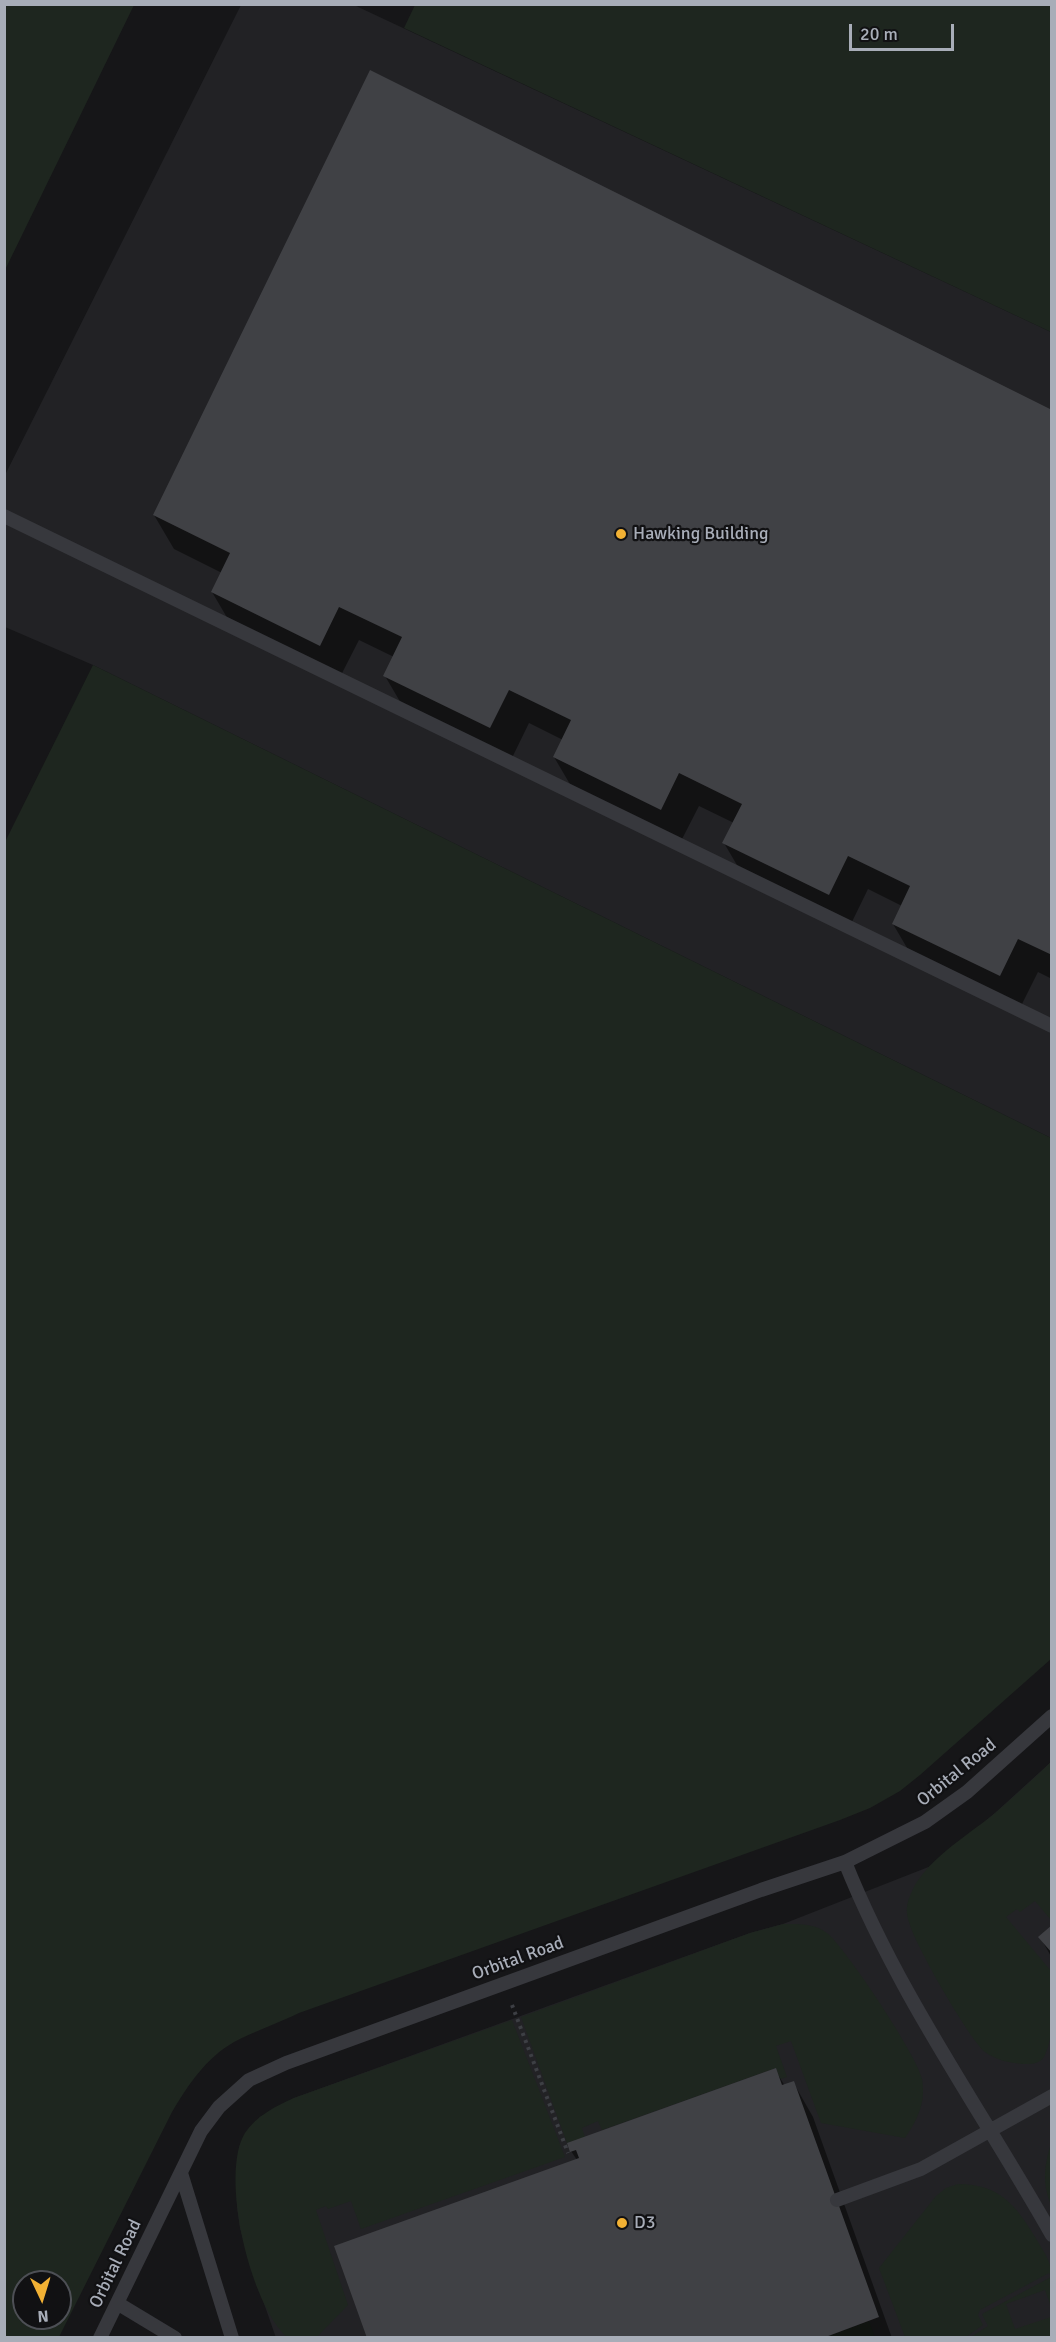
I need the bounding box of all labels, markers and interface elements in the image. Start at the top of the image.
scale bar [852,12,957,50]
text: 20 m [860,23,898,45]
place label: Hawking Building [633,523,769,545]
marker: Hawking Building [614,527,628,541]
street label: Orbital Road [913,1734,1001,1812]
street label: Orbital Road [469,1932,567,1986]
place label: D3 [634,2212,655,2234]
street label: Orbital Road [85,2216,147,2312]
marker: D3 [615,2216,629,2230]
north arrow [12,2270,72,2330]
text: N [37,2306,49,2326]

